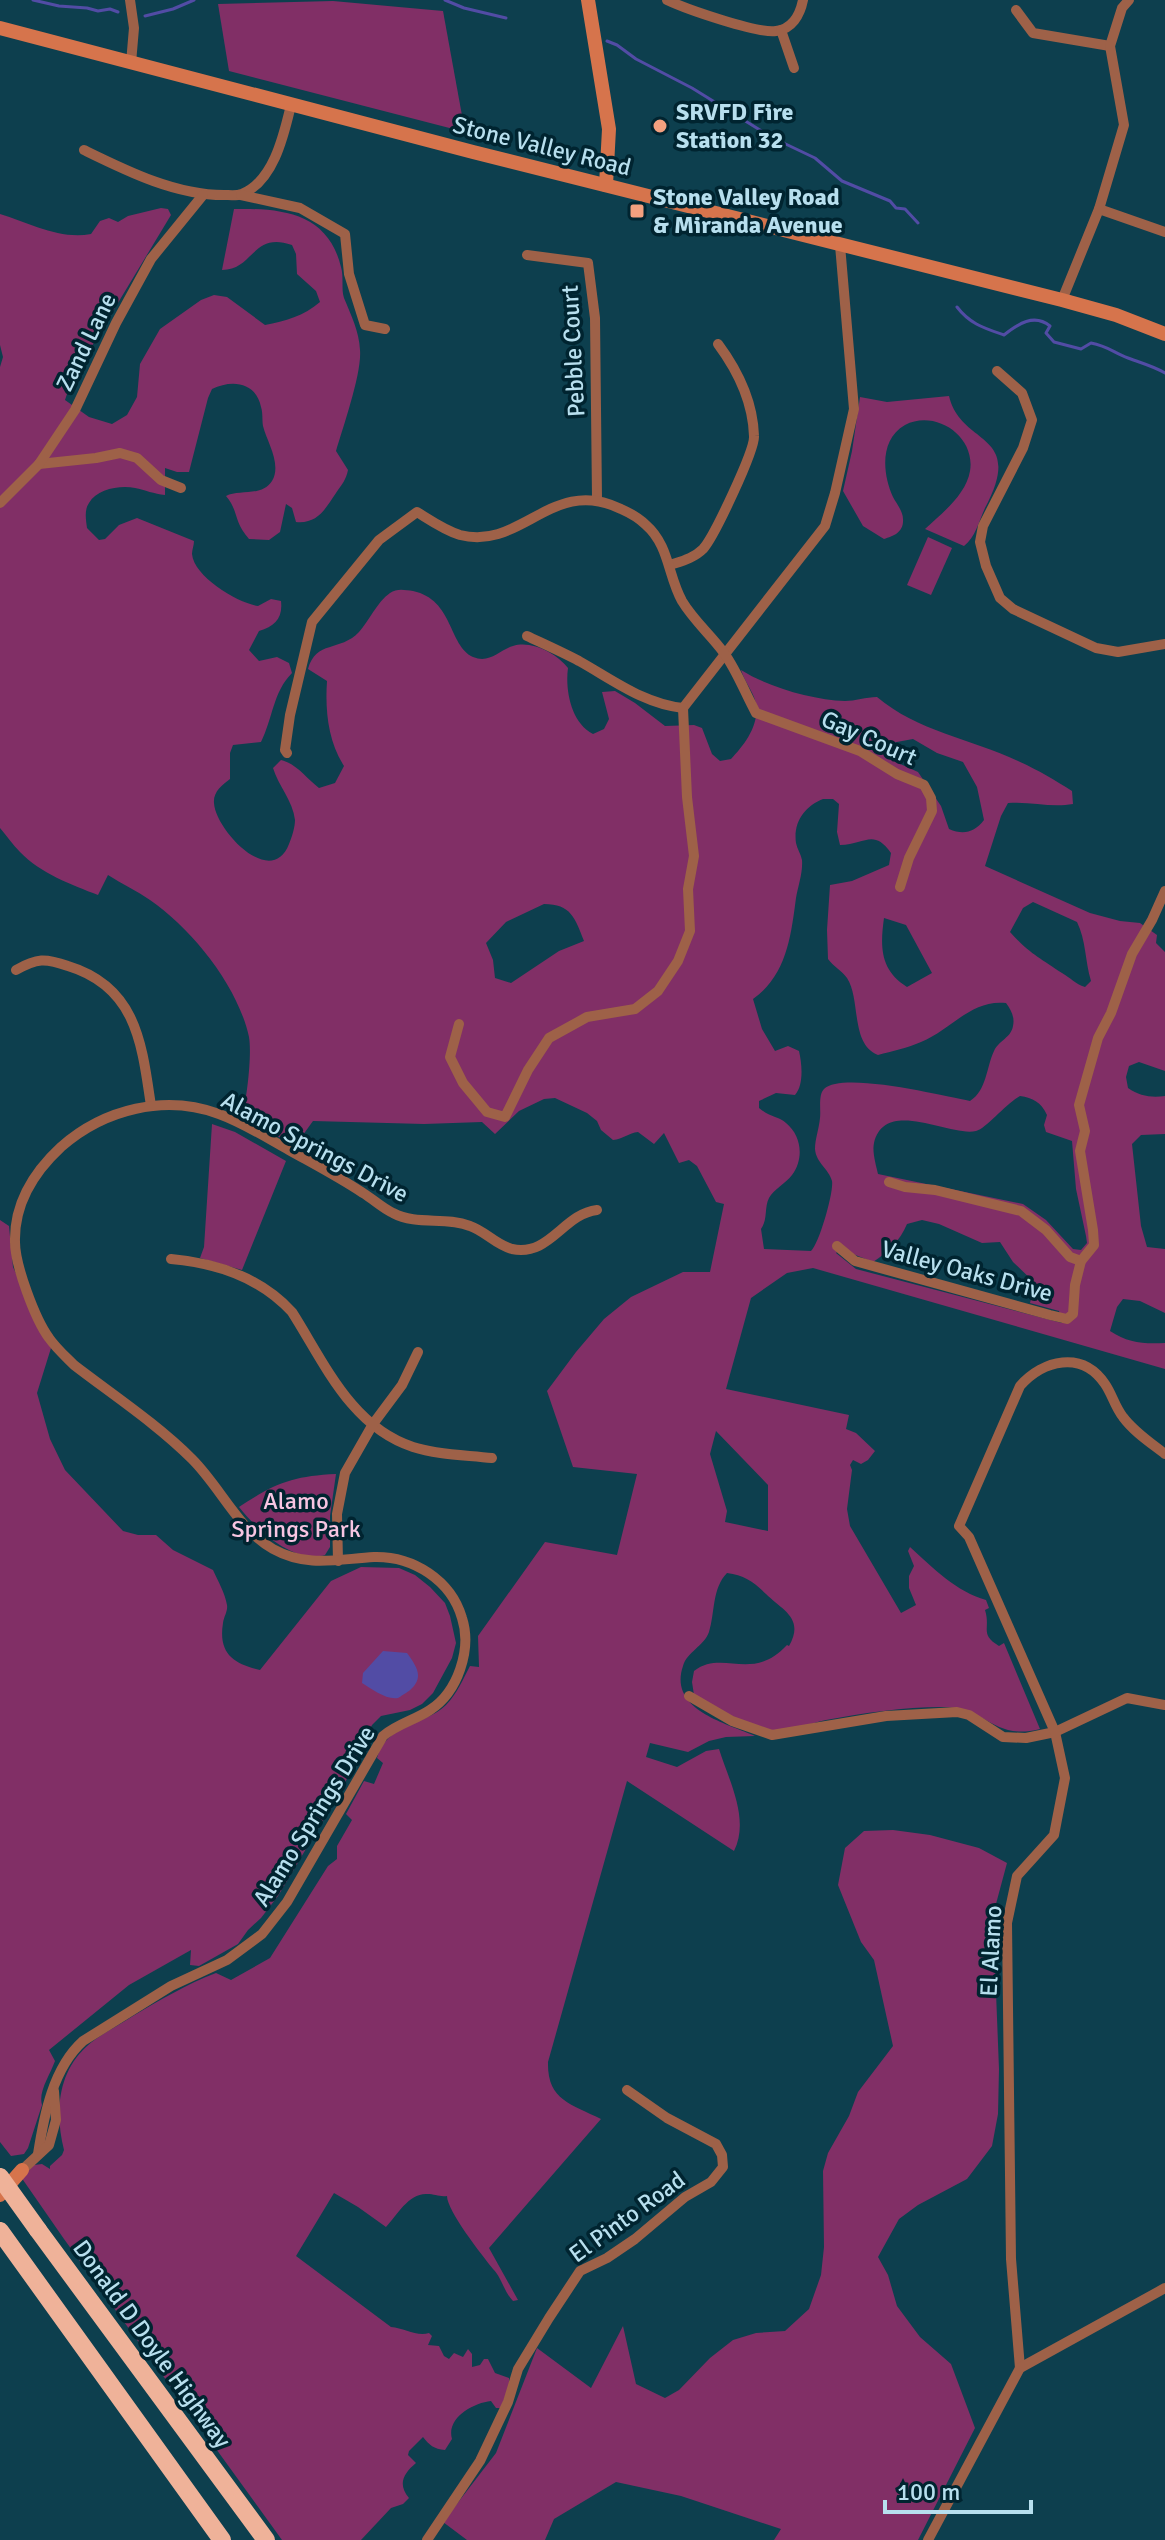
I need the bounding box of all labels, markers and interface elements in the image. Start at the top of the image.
place label: SRVFD Fire Station 32 [676,97,794,155]
street label: Stone Valley Road [450,109,634,183]
marker: SRVFD Fire Station 32 [651,117,669,135]
place label: Stone Valley Road & Miranda Avenue [653,182,843,240]
marker: Stone Valley Road & Miranda Avenue [628,202,646,220]
street label: Pebble Court [555,284,591,418]
street label: Zand Lane [49,288,123,396]
street label: Gay Court [817,704,921,772]
street label: Alamo Springs Drive [216,1085,414,1209]
street label: Valley Oaks Drive [878,1234,1056,1308]
park label: Alamo Springs Park [231,1486,361,1544]
street label: Alamo Springs Drive [246,1720,382,1912]
street label: El Alamo [974,1905,1008,1997]
street label: El Pinto Road [563,2165,691,2269]
street label: Donald D Doyle Highway [66,2234,238,2454]
scale bar [885,2464,1031,2514]
text: 100 m [897,2477,960,2507]

